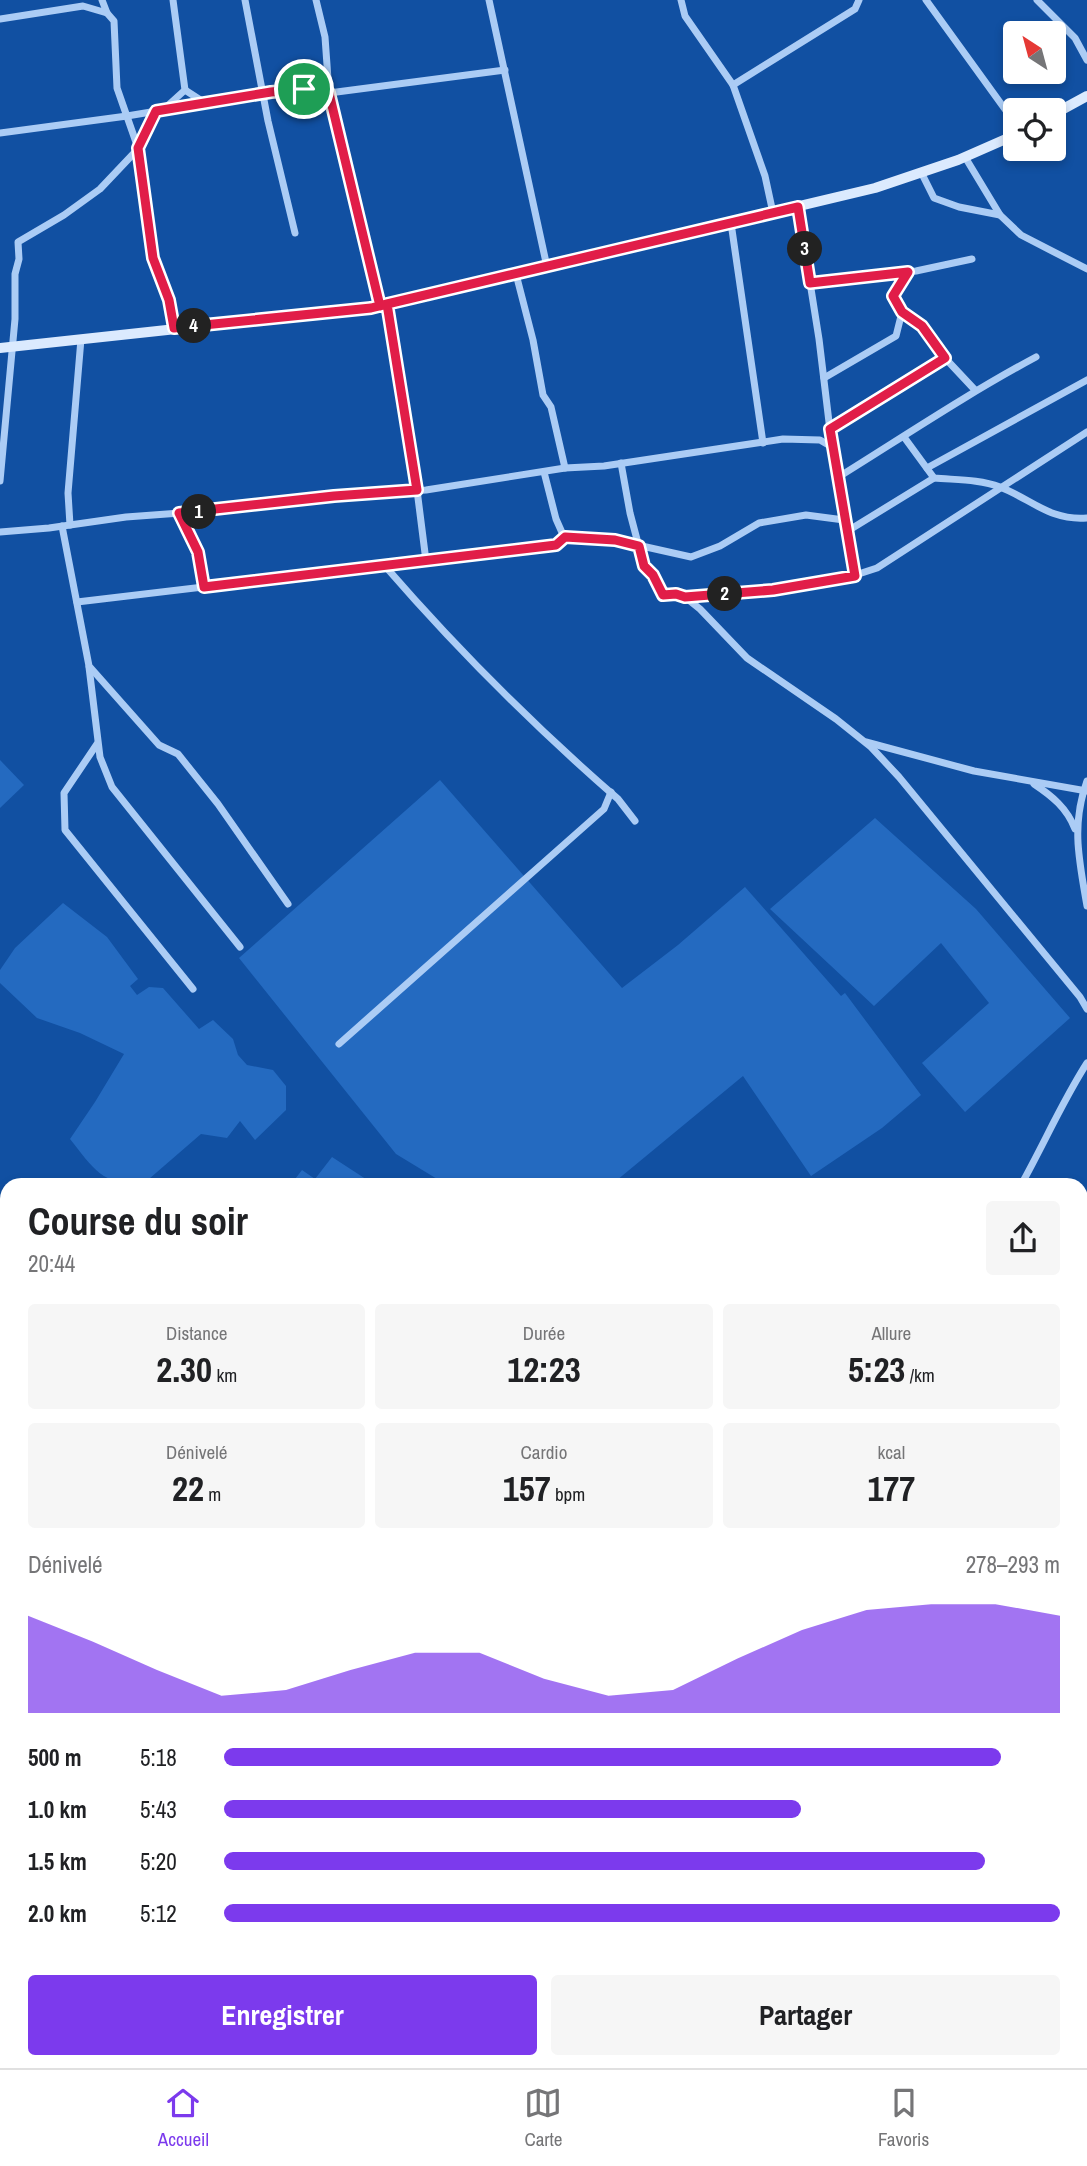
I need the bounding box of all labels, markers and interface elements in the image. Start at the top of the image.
north arrow [1003,21,1066,84]
map controls [1003,21,1066,161]
pin [274,59,334,119]
icon: arrive [285,70,323,108]
button: locate [1003,98,1066,161]
pin: 3 [788,232,822,266]
text: 3 [800,235,809,261]
pin: 4 [176,308,212,344]
text: 4 [189,312,198,338]
pin: 1 [182,494,216,530]
text: 1 [194,498,203,524]
pin: 2 [708,576,742,612]
text: 2 [720,580,729,606]
text: Course du soir [28,1196,248,1247]
button: share [986,1201,1060,1275]
text: 20:44 [28,1248,75,1279]
text: Distance [166,1320,227,1346]
text: Durée [523,1320,565,1346]
text: Allure [871,1320,911,1346]
text: 2.30 [156,1346,212,1393]
text: 12:23 [507,1346,581,1393]
text: 5:23 [848,1346,905,1393]
text: km [212,1362,237,1388]
text: /km [905,1362,935,1388]
text: Dénivelé [166,1439,227,1465]
text: Cardio [521,1439,567,1465]
text: kcal [877,1439,905,1465]
text: 22 [172,1465,204,1512]
text: 157 [503,1465,551,1512]
text: 177 [867,1465,915,1512]
text: m [204,1481,221,1507]
text: bpm [551,1481,585,1507]
text: Dénivelé [28,1549,102,1580]
text: 278–293 m [966,1549,1060,1580]
text: 500 m [28,1742,81,1773]
text: 5:18 [140,1742,177,1773]
text: 1.0 km [28,1794,87,1825]
text: 5:43 [140,1794,177,1825]
text: 1.5 km [28,1846,87,1877]
text: 5:20 [140,1846,177,1877]
text: 2.0 km [28,1898,87,1929]
text: 5:12 [140,1898,177,1929]
button: Enregistrer [28,1975,537,2055]
button: Partager [551,1975,1060,2055]
tab: Accueil [158,2084,209,2152]
tab: Carte [524,2084,563,2152]
tab: Favoris [878,2084,929,2152]

